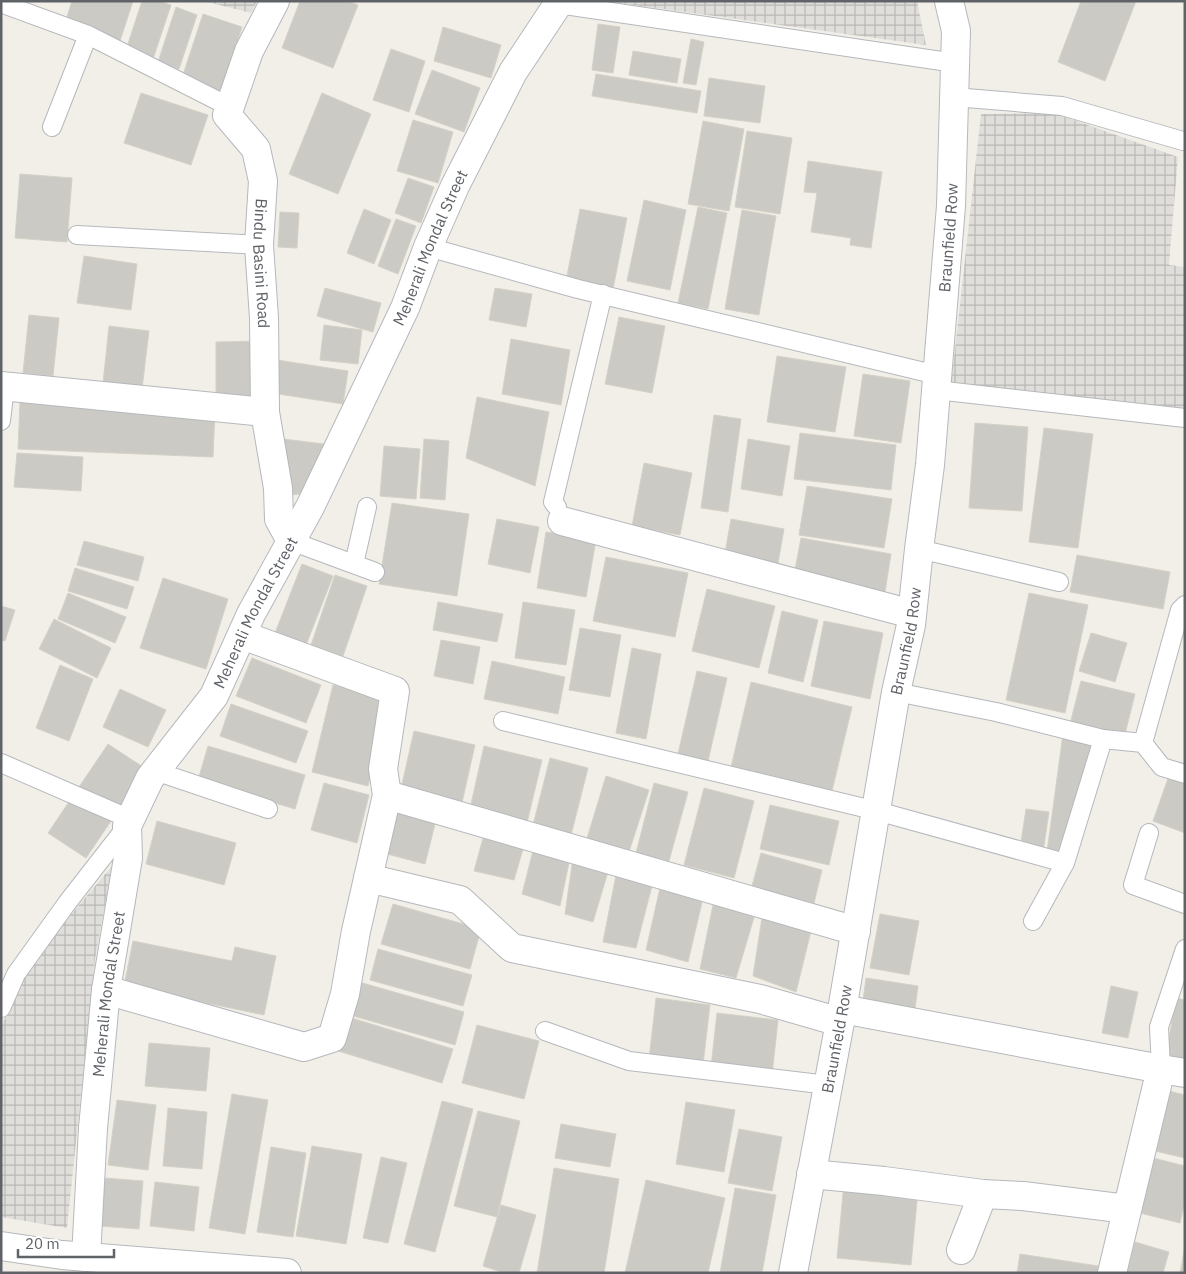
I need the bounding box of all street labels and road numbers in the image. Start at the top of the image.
street label: Meherali Mondal Street [388,166,472,329]
street label: Braunfield Row [934,183,962,293]
street label: Bindu Basini Road [249,198,274,328]
street label: Meherali Mondal Street [209,533,302,691]
street label: Braunfield Row [886,586,925,697]
street label: Meherali Mondal Street [88,910,129,1078]
street label: Braunfield Row [817,983,856,1095]

